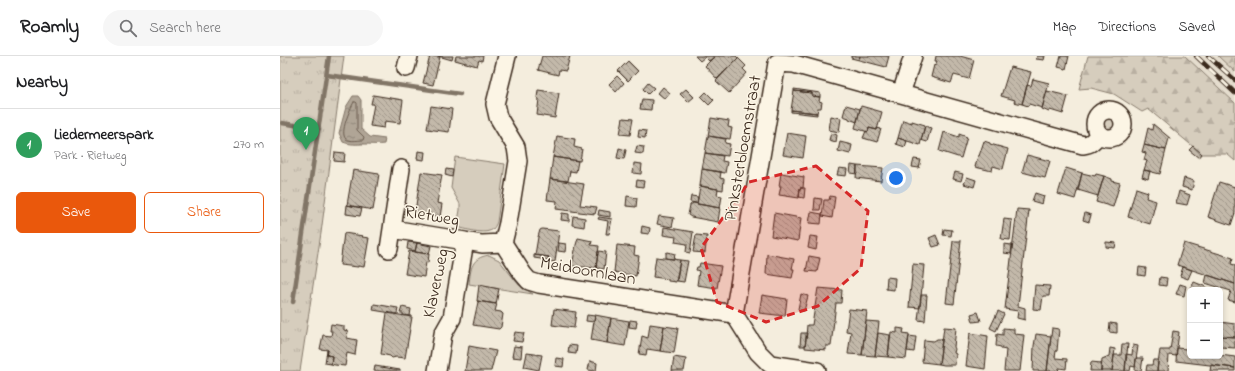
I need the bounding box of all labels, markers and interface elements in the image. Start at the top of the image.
search box [103,10,383,46]
text: Roamly [20,14,79,41]
icon: search [117,17,139,39]
text: Search here [149,17,221,39]
text: Map [1053,17,1076,38]
text: Directions [1098,17,1156,38]
text: Saved [1178,17,1215,38]
text: Nearby [16,70,68,95]
street label: Pinksterbloemstraat [718,73,770,223]
pin: 1 [293,117,319,150]
text: Liedermeerspark [54,124,154,146]
text: 1 [27,135,31,154]
text: 270 m [233,135,264,154]
text: Park · Rietweg [54,146,127,165]
your location [886,168,906,188]
button: Save [16,192,136,233]
button: Share [144,192,264,233]
street label: Rietweg [402,199,461,236]
street label: Klaverweg [417,246,458,321]
street label: Meidoornlaan [538,251,638,293]
map controls [1187,287,1223,359]
button: + [1187,287,1223,323]
button: − [1187,323,1223,359]

